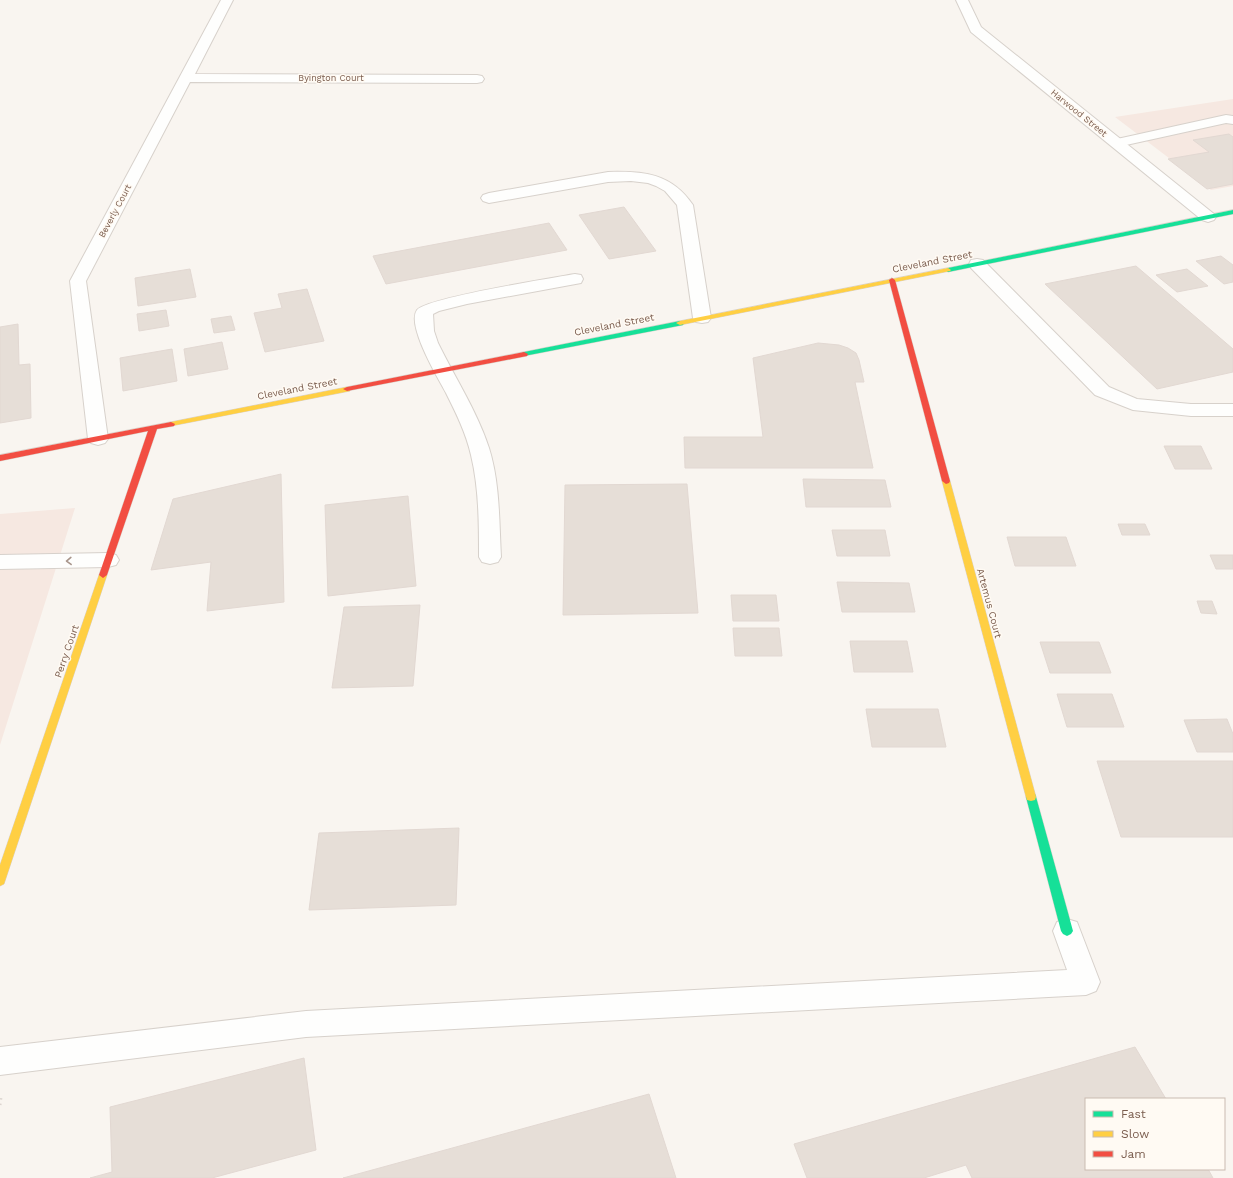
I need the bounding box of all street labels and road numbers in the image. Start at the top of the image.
street label: Byington Court [298,73,364,83]
street label: Harwood Street [1049,87,1109,139]
street label: Beverly Court [97,182,133,239]
street label: Cleveland Street [891,248,974,275]
street label: Cleveland Street [573,311,656,338]
street label: Cleveland Street [256,375,339,402]
street label: Artemus Court [975,567,1004,640]
street label: Perry Court [52,622,81,679]

